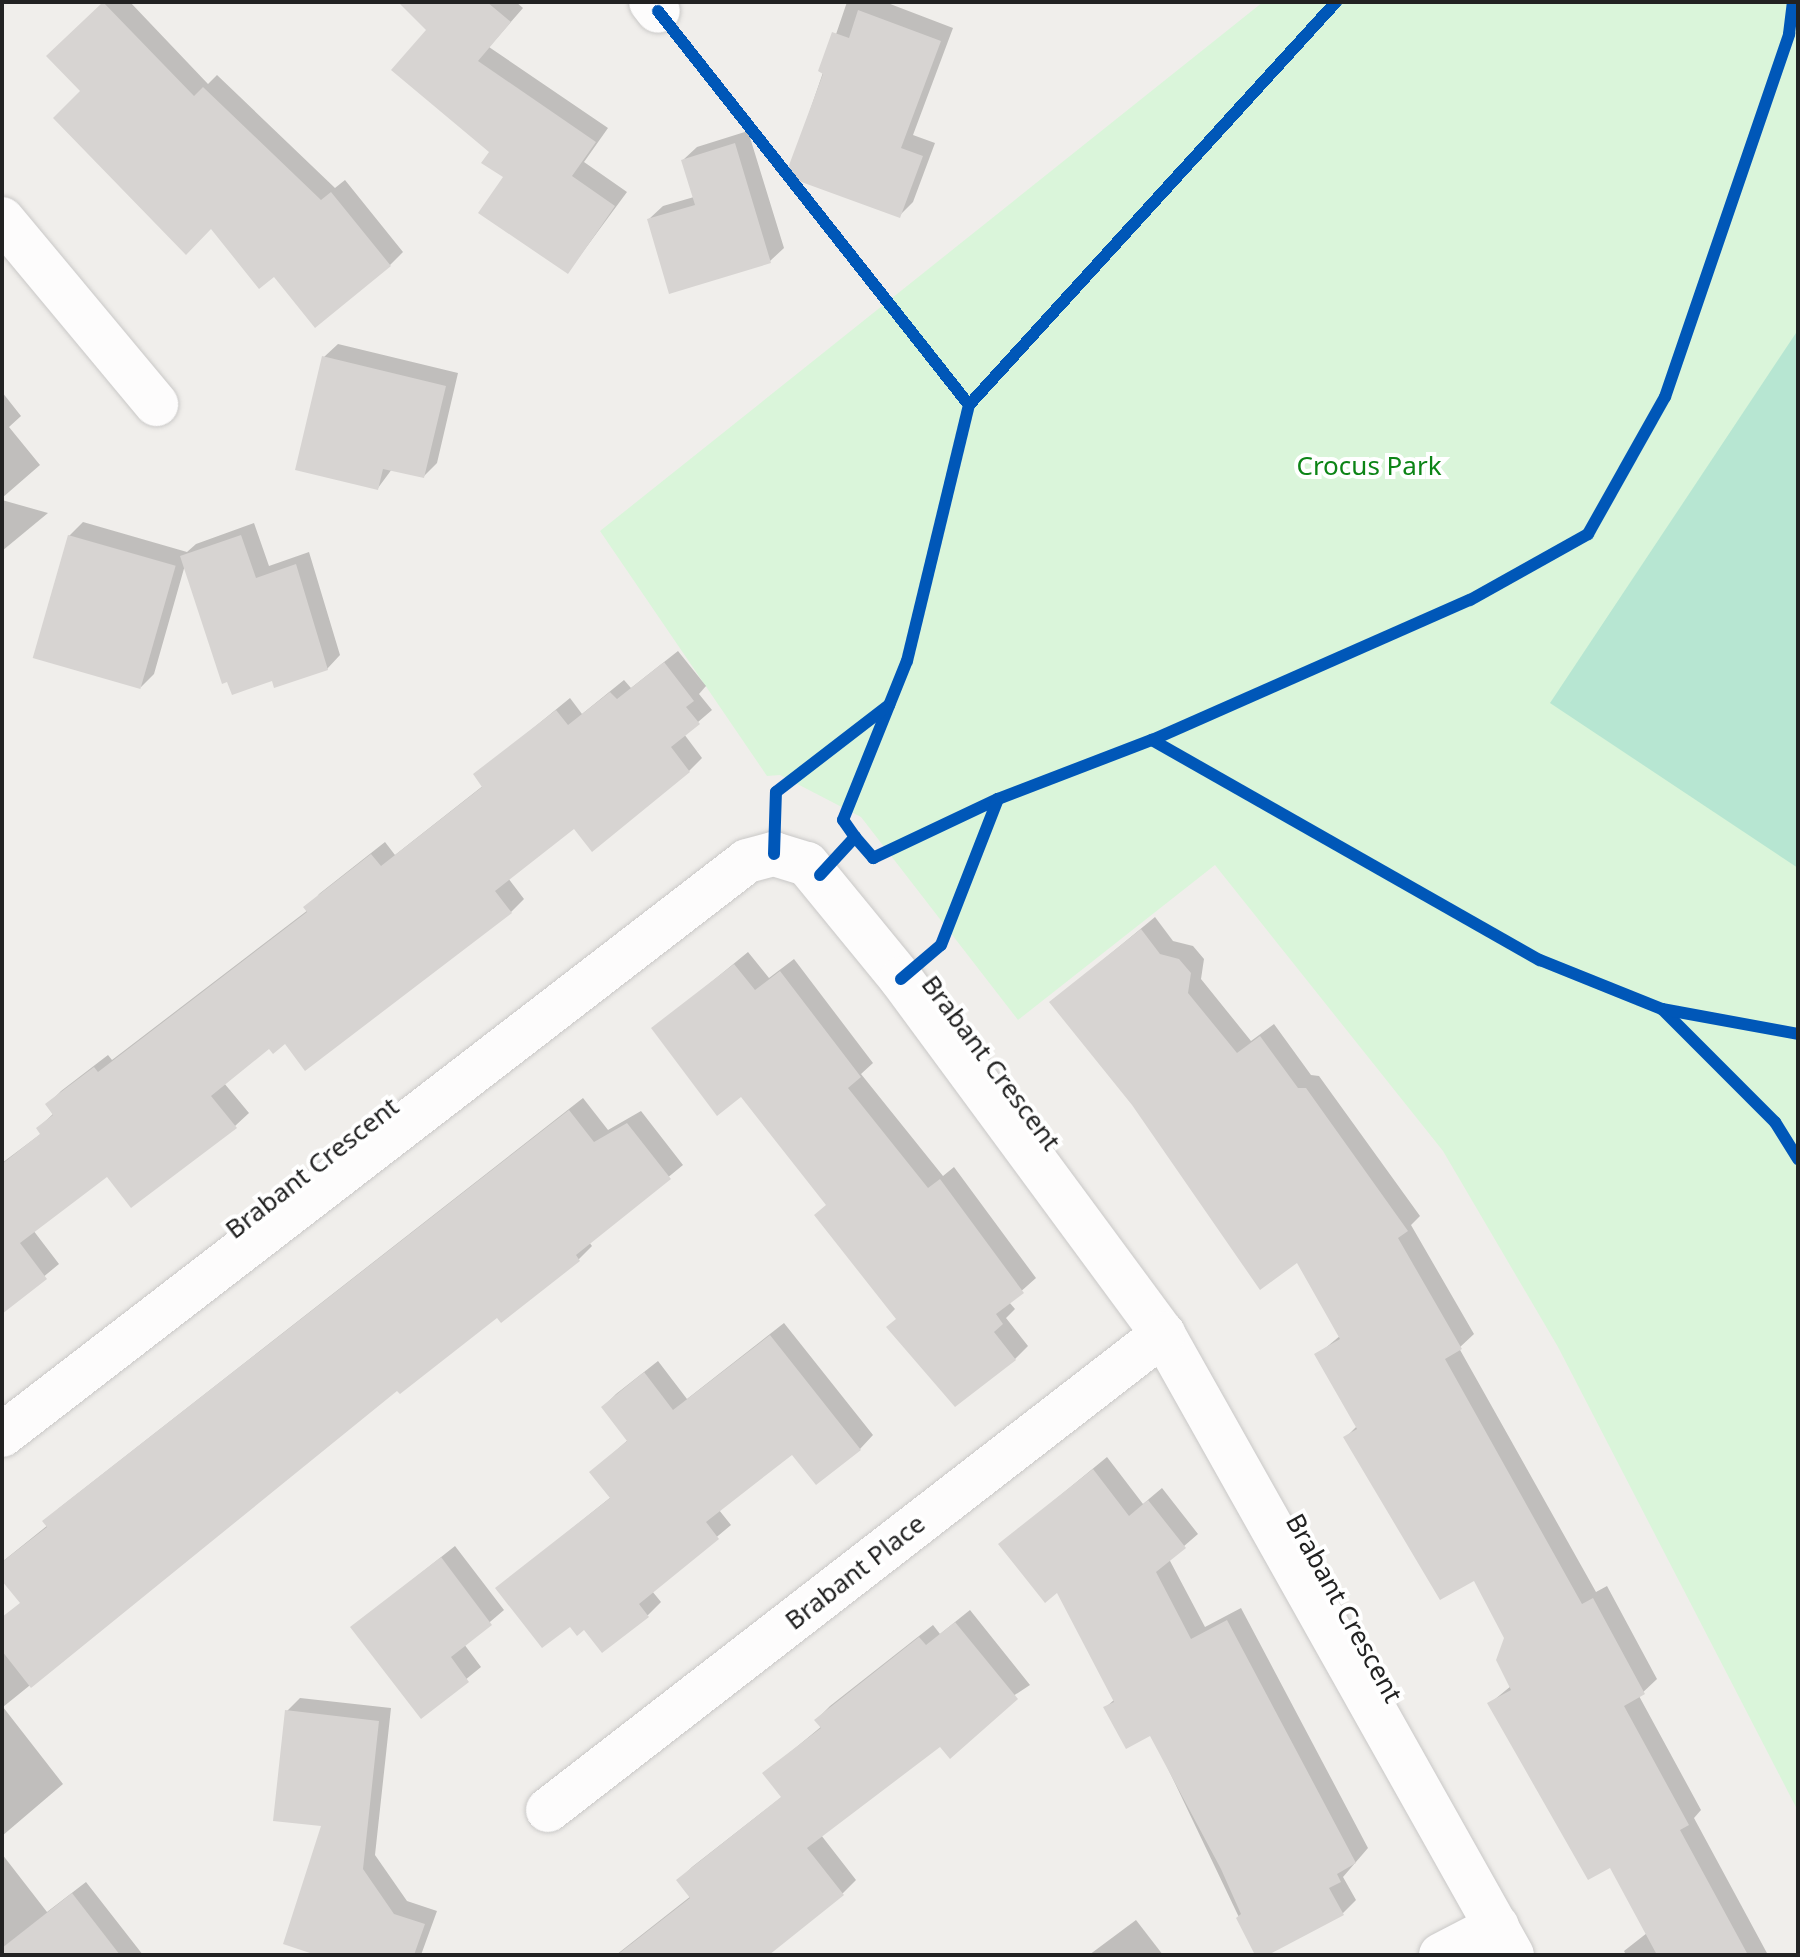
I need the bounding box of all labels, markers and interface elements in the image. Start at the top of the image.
park label: Crocus Park [1296,450,1442,482]
street label: Brabant Crescent [915,969,1067,1157]
street label: Brabant Crescent [219,1091,405,1245]
street label: Brabant Place [779,1508,931,1636]
street label: Brabant Crescent [1279,1508,1409,1708]

